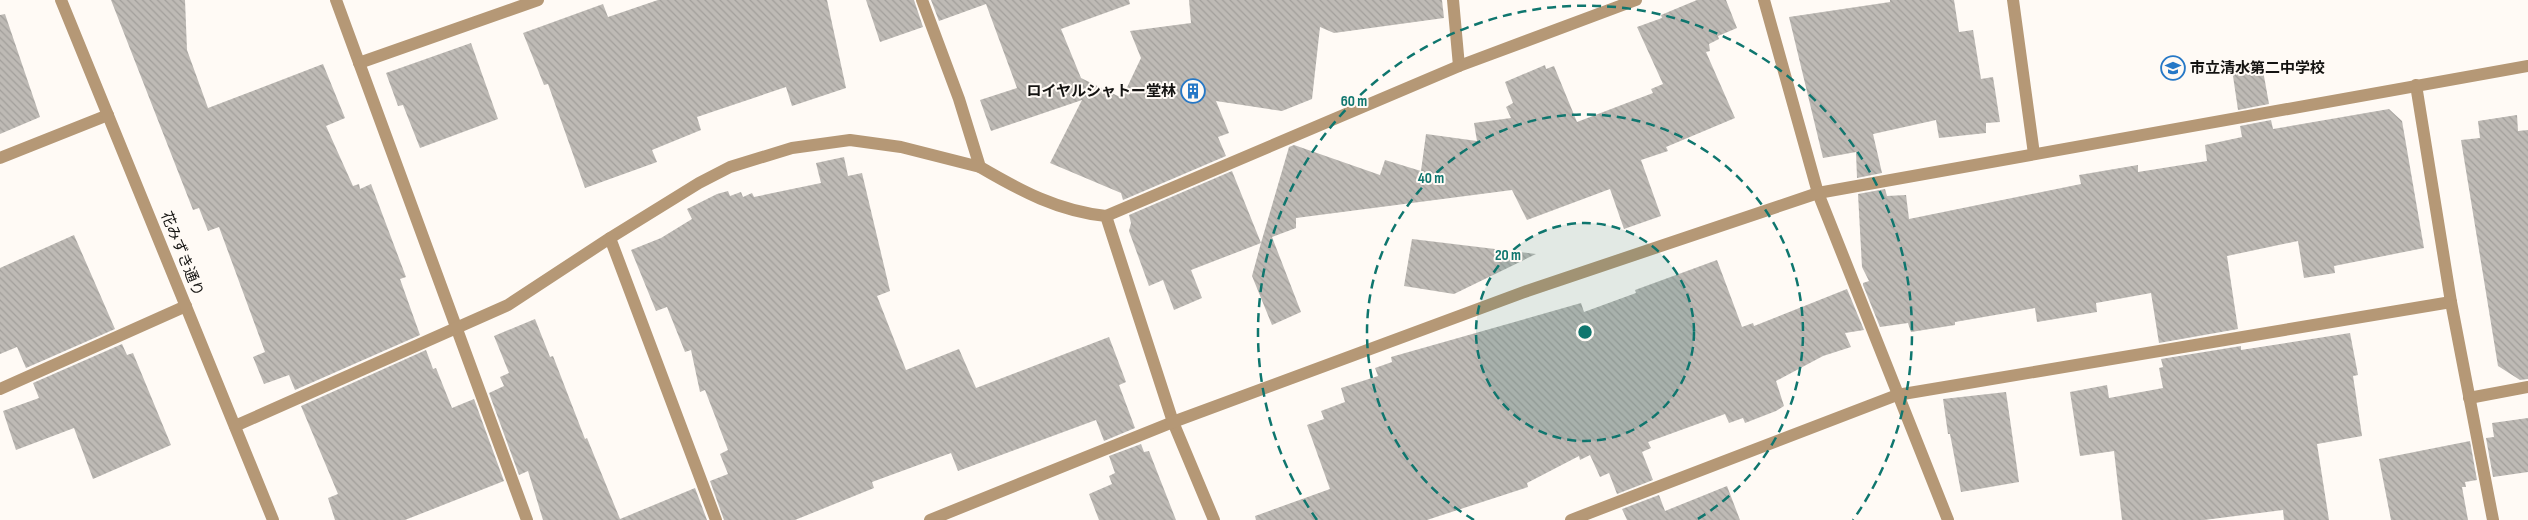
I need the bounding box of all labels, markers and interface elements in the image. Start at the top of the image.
school or university icon: 市立清水第二中学校 [2160,55,2186,81]
place label: 市立清水第二中学校 [2190,59,2325,78]
building icon: ロイヤルシャトー堂林 [1180,78,1206,104]
place label: ロイヤルシャトー堂林 [1026,82,1176,101]
text: 60 m [1341,92,1367,111]
text: 40 m [1418,169,1444,188]
street label: 花みずき通り [156,209,208,299]
text: 20 m [1495,246,1521,265]
centre of rings [1576,323,1594,341]

